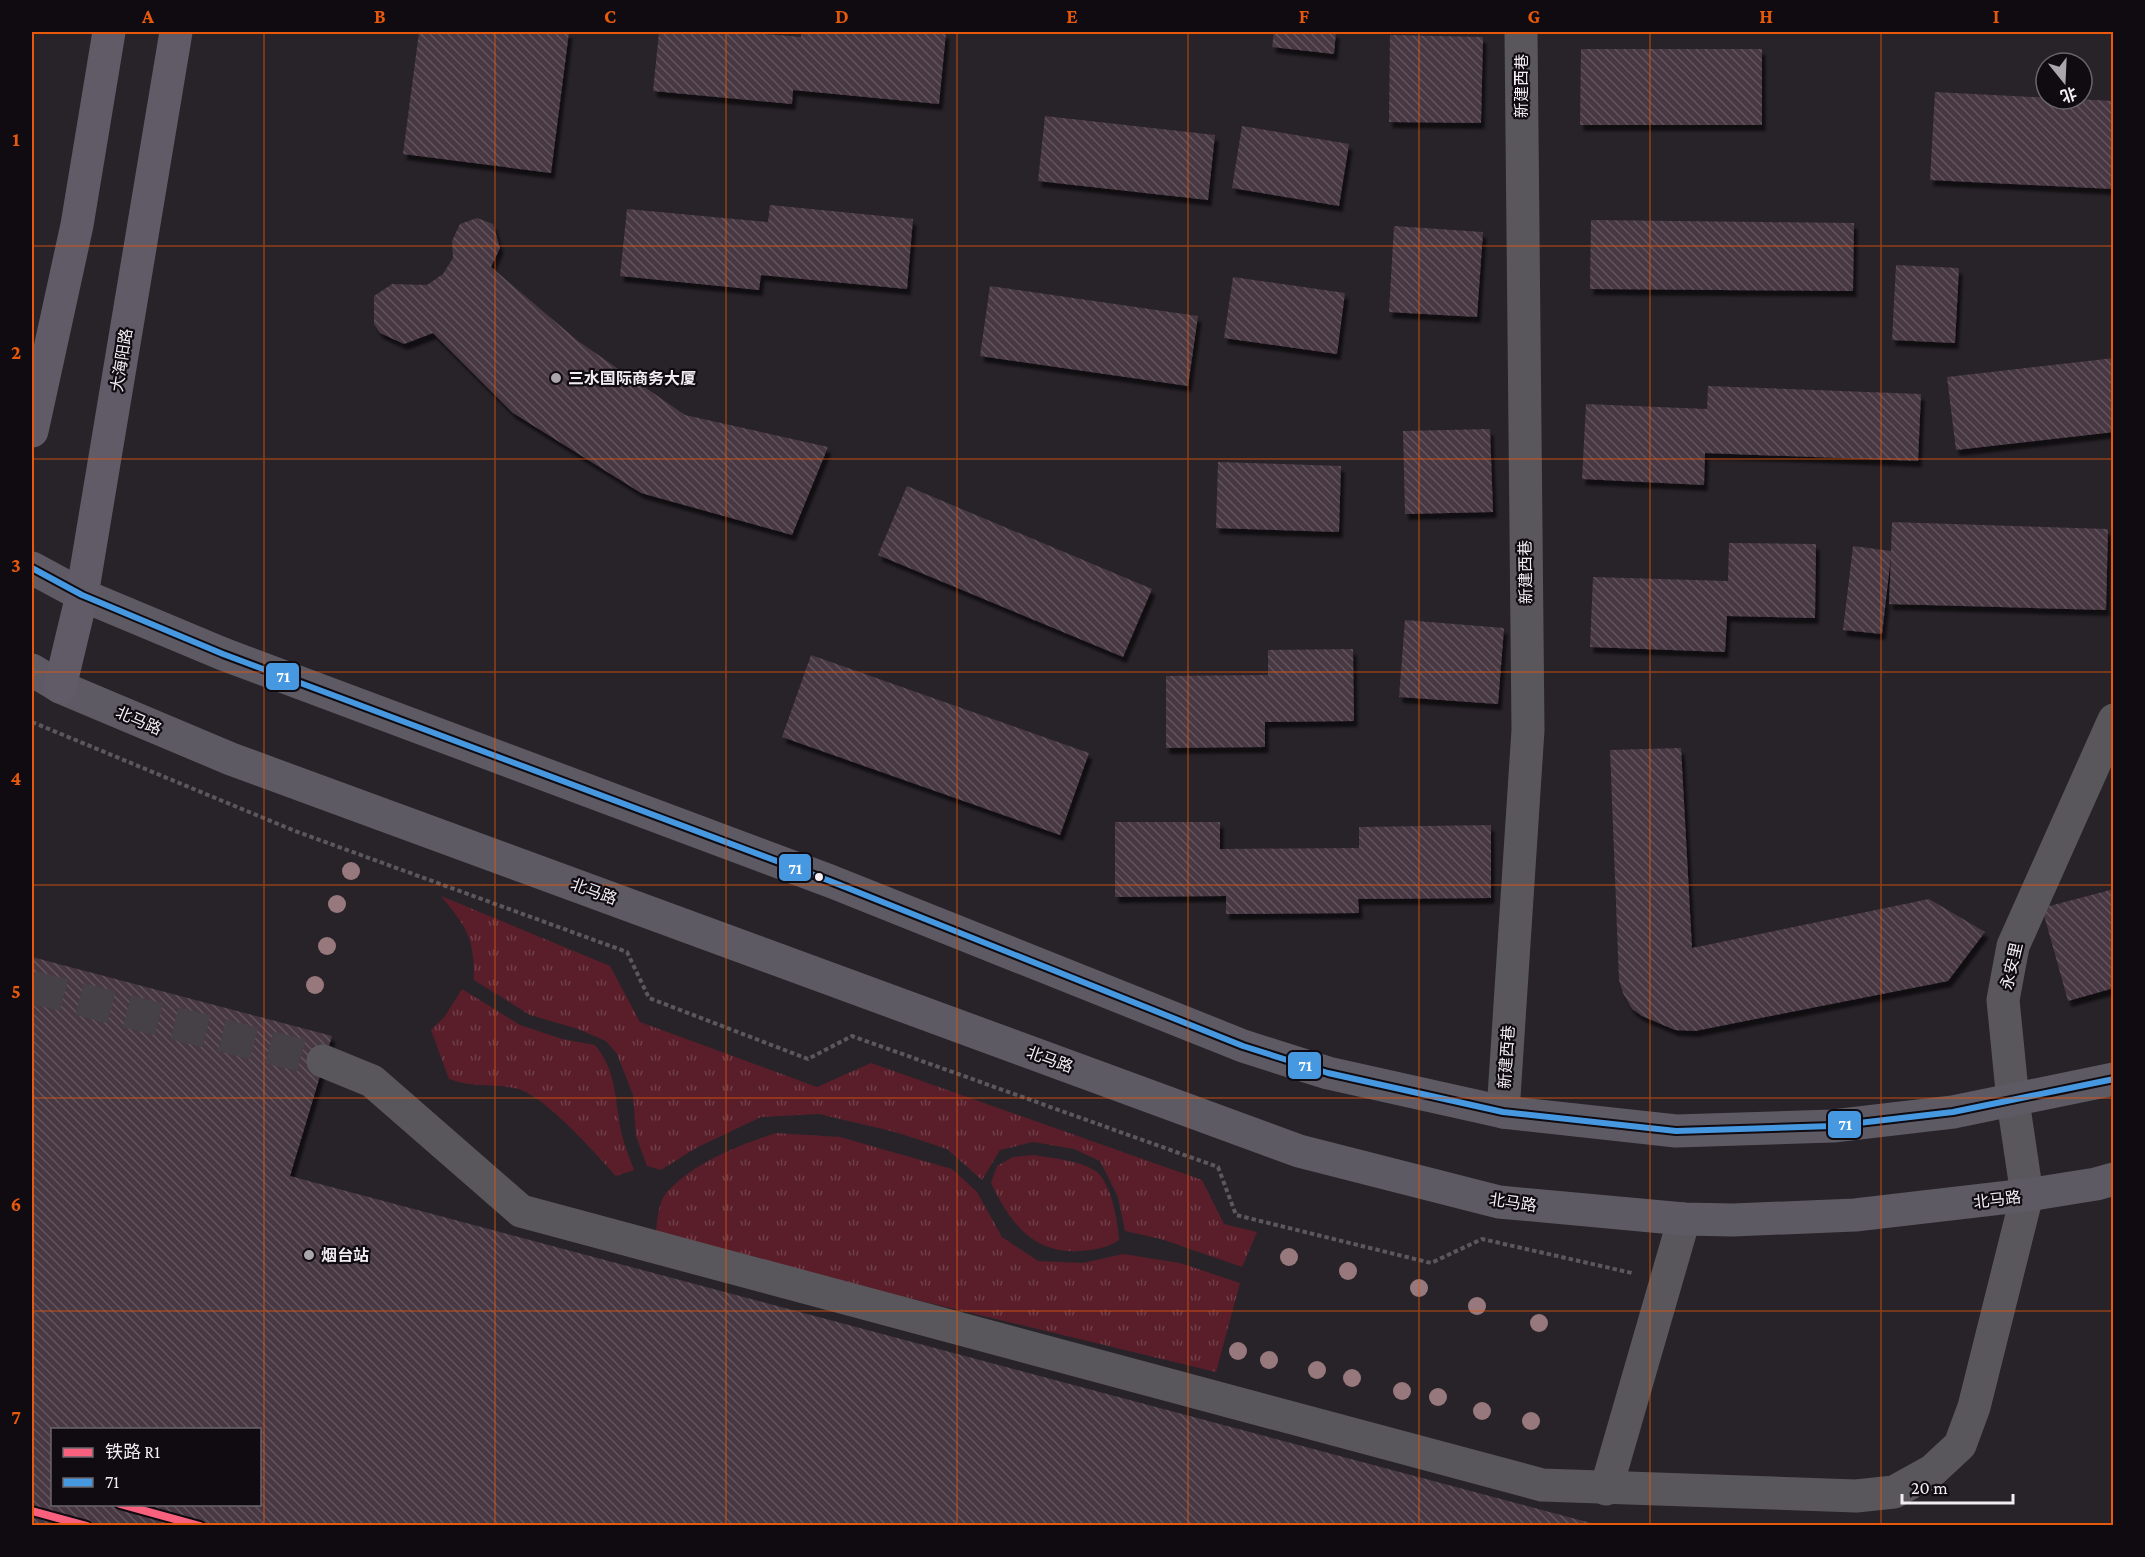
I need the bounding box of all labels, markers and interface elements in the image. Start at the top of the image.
text: A [141,5,155,27]
text: B [374,5,386,27]
text: C [604,5,616,27]
text: D [835,5,849,27]
text: E [1066,5,1078,27]
text: F [1299,5,1310,27]
text: G [1528,5,1541,27]
text: H [1759,5,1773,27]
text: I [1993,5,2000,27]
north arrow [2034,51,2094,111]
street label: 新建西巷 [1513,54,1530,118]
text: 北 [2058,84,2079,105]
text: 1 [12,128,20,150]
street label: 大海阳路 [108,327,135,393]
text: 2 [11,341,21,363]
place label: 三水国际商务大厦 [568,370,696,387]
marker: 三水国际商务大厦 [549,371,563,385]
street label: 新建西巷 [1516,540,1535,604]
text: 3 [11,554,21,576]
line badge: 71 [265,662,300,691]
text: 71 [276,668,290,685]
street label: 北马路 [113,703,164,738]
text: 4 [11,767,22,789]
line badge: 71 [778,853,812,882]
text: 71 [788,860,802,877]
unlabelled marker [813,871,825,883]
street label: 北马路 [568,875,619,908]
street label: 永安里 [1998,941,2025,991]
text: 5 [11,980,21,1002]
street label: 新建西巷 [1496,1025,1517,1090]
street label: 北马路 [1024,1043,1075,1076]
line badge: 71 [1287,1051,1322,1080]
text: 71 [1298,1057,1312,1074]
line badge: 71 [1827,1110,1862,1139]
text: 71 [1838,1116,1852,1133]
street label: 北马路 [1972,1188,2022,1211]
street label: 北马路 [1488,1191,1538,1214]
text: 6 [11,1193,21,1215]
place label: 烟台站 [321,1247,369,1264]
marker: 烟台站 [302,1248,316,1262]
text: 7 [11,1406,21,1428]
legend [51,1428,261,1506]
text: 铁路 R1 [105,1442,160,1462]
scale bar [1902,1467,2013,1505]
text: 71 [105,1472,119,1492]
text: 20 m [1911,1478,1948,1498]

